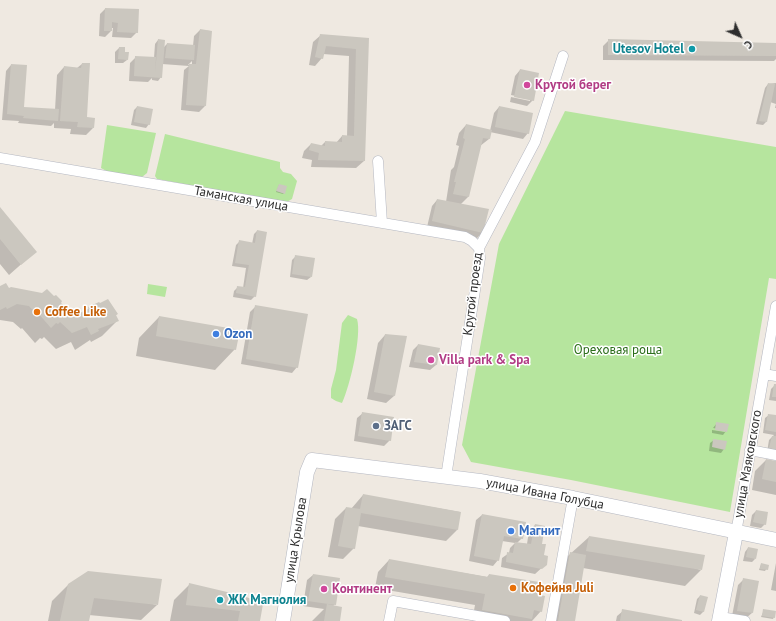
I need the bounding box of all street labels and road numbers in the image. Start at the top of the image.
street label: Таманская улица [193,183,289,215]
street label: Крутой проезд [460,252,486,336]
street label: улица Маяковского [731,409,765,519]
street label: улица Ивана Голубца [485,475,605,513]
street label: улица Крылова [282,496,310,584]

